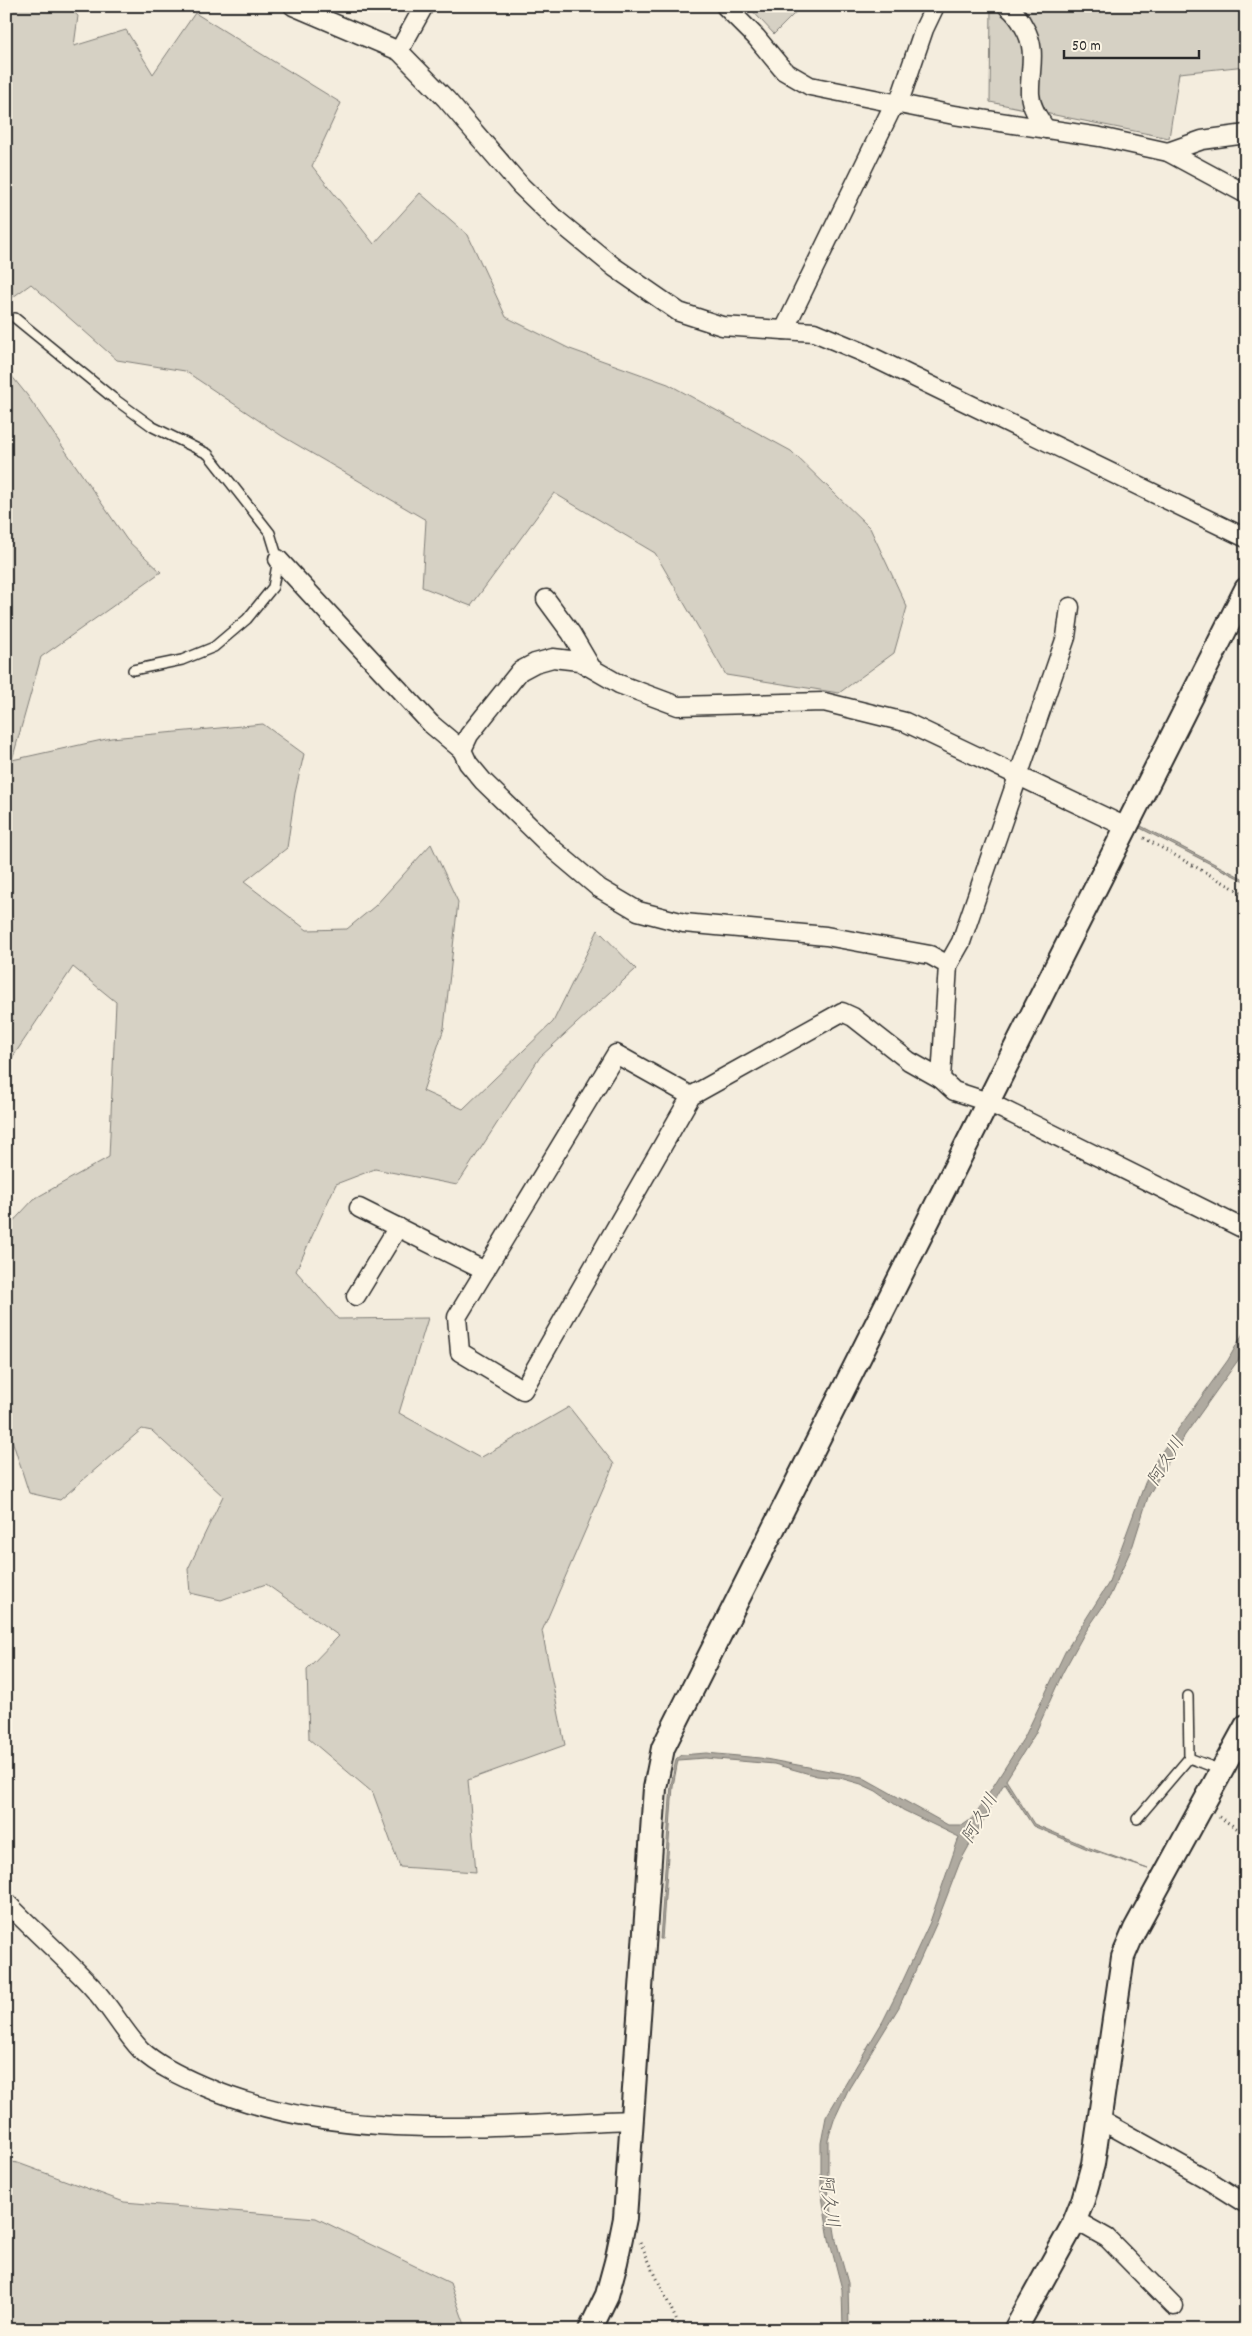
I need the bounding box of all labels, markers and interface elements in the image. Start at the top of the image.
scale bar [1064,28,1200,60]
text: 50 m [1072,36,1101,58]
water label: 阿久川 [1143,1433,1192,1492]
water label: 阿久川 [957,1790,1005,1849]
water label: 阿久川 [811,2173,844,2230]

